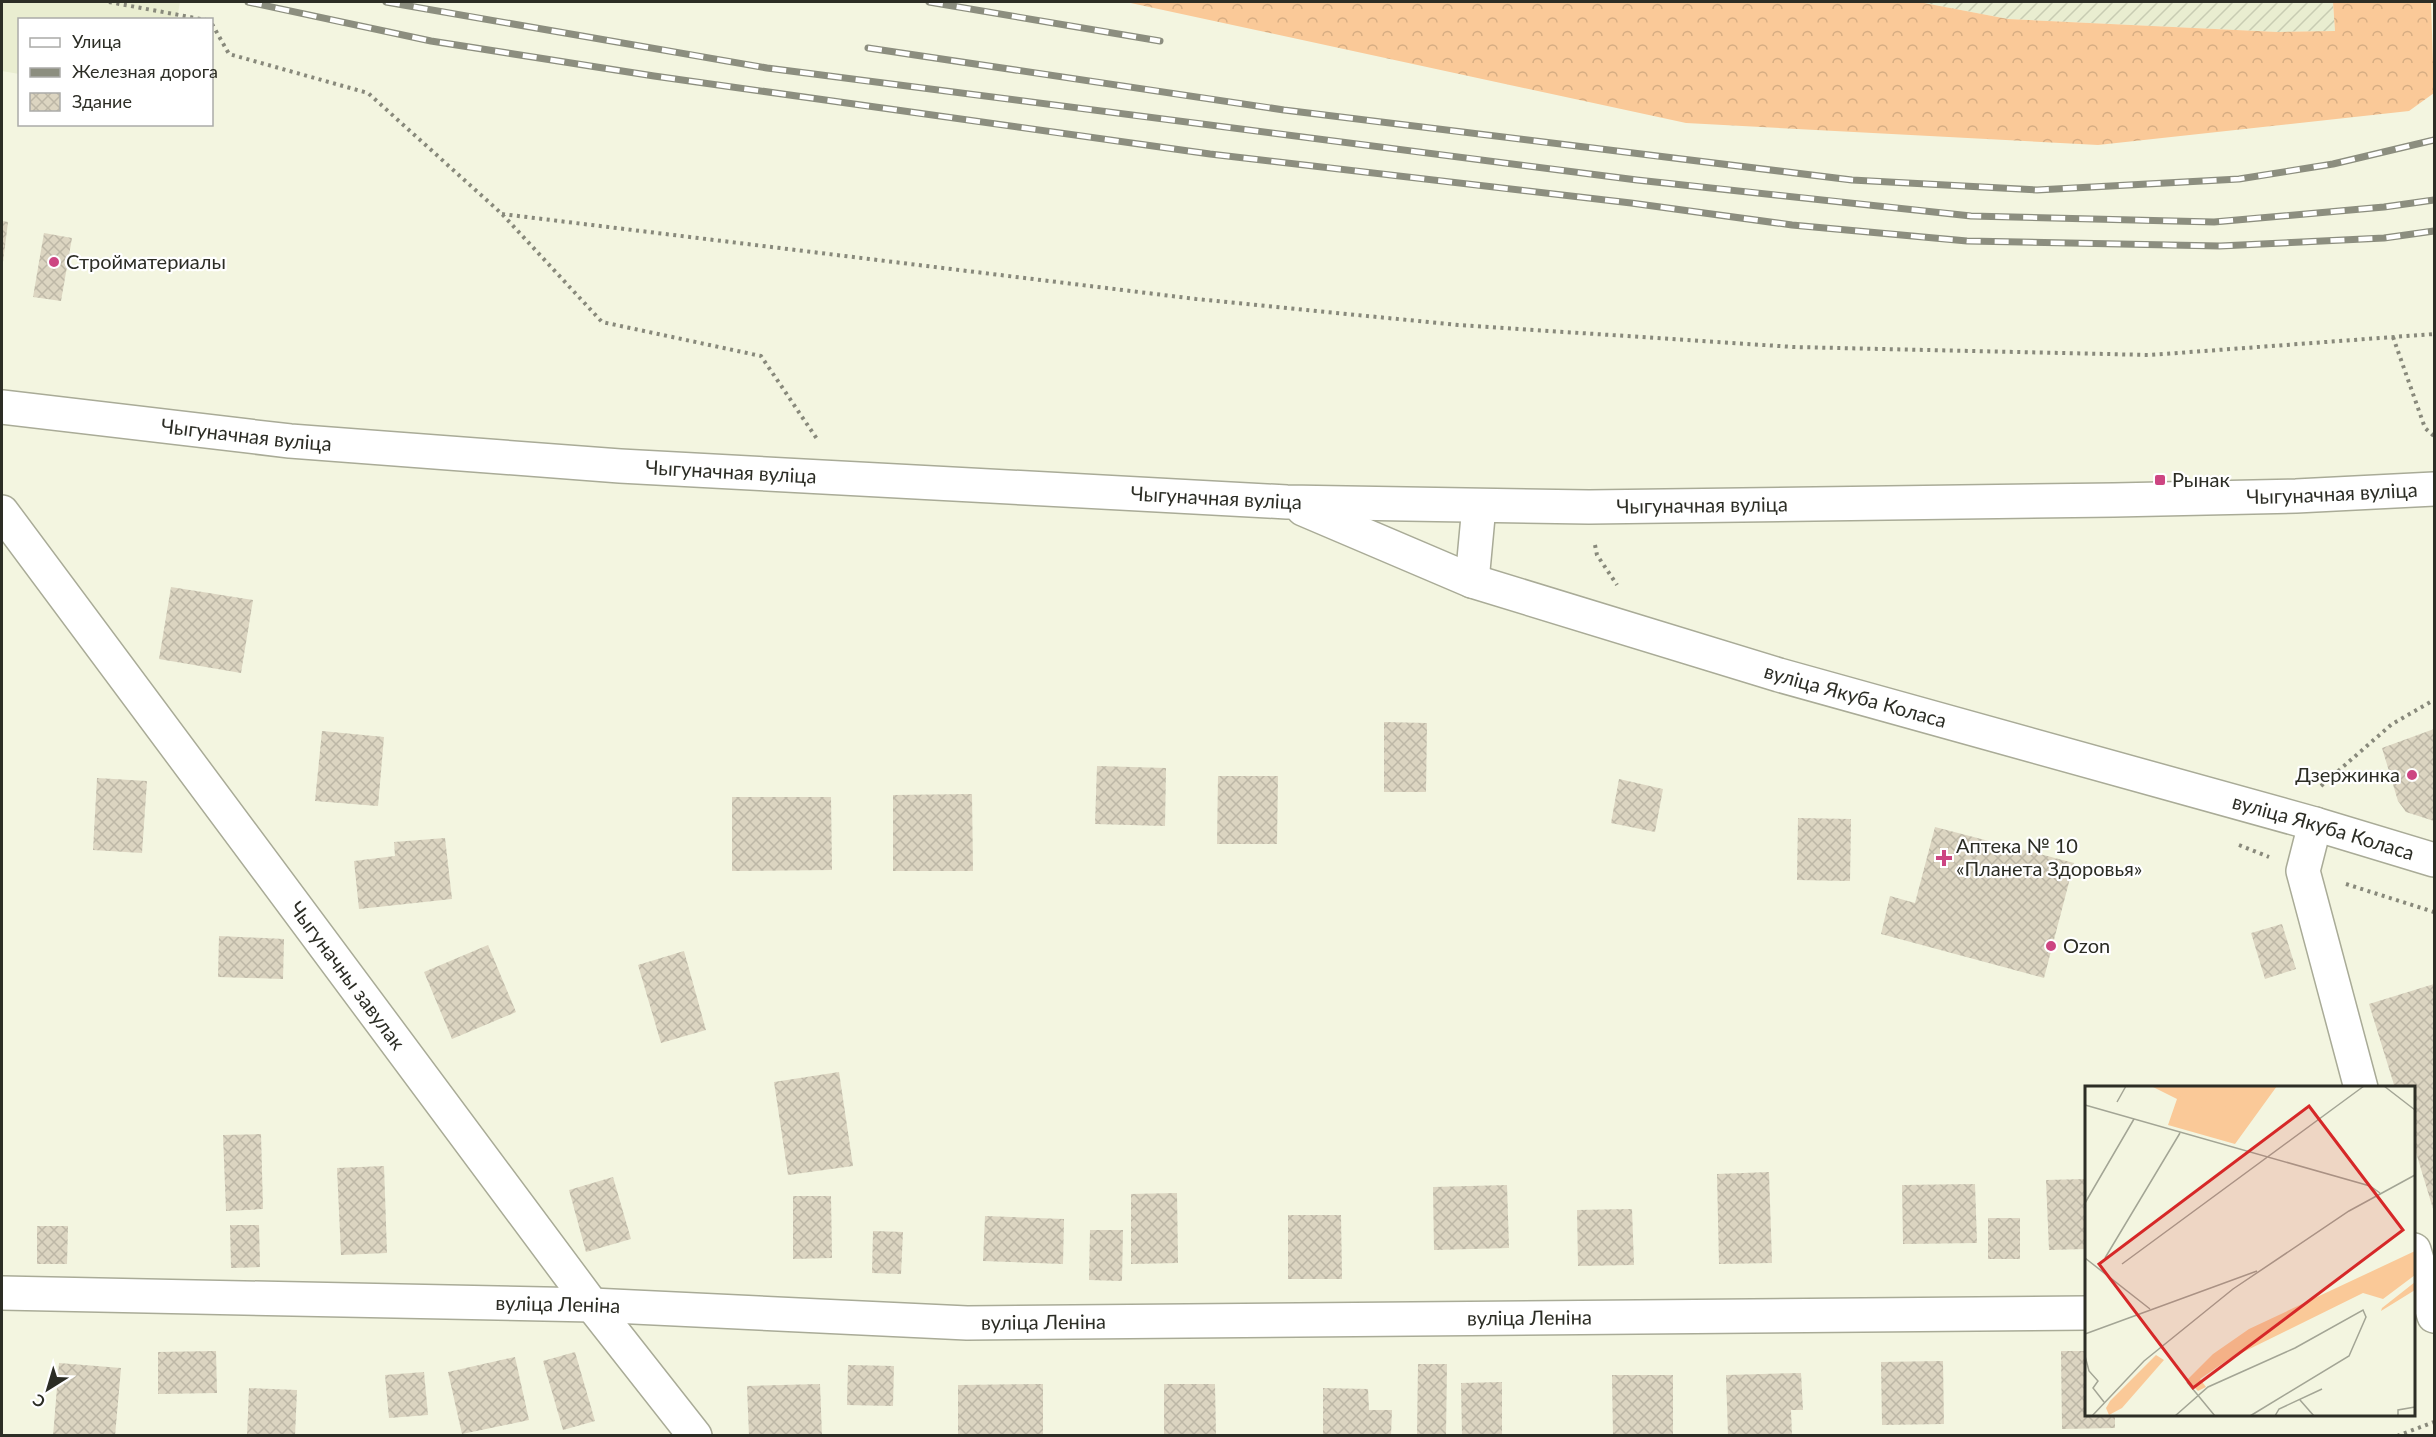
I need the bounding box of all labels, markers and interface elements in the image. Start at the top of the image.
legend [18,18,213,126]
text: Улица [72,30,122,52]
text: Железная дорога [72,60,218,82]
text: Здание [72,90,132,112]
place label: Стройматериалы [66,249,226,273]
marker: Стройматериалы [47,255,61,269]
street label: Чыгуначная вуліца [160,413,333,455]
street label: Чыгуначная вуліца [645,454,817,488]
place label: Рынак [2172,467,2230,491]
marker: Рынак [2153,473,2167,487]
street label: Чыгуначная вуліца [2246,477,2418,508]
street label: Чыгуначная вуліца [1130,481,1302,513]
street label: Чыгуначная вуліца [1616,491,1788,518]
street label: вуліца Якуба Коласа [1762,658,1949,732]
place label: Дзержинка [2295,762,2400,786]
marker: Дзержинка [2405,768,2419,782]
street label: вуліца Якуба Коласа [2230,789,2417,864]
place label: Аптека № 10 «Планета Здоровья» [1956,833,2142,880]
marker: Аптека № 10 «Планета Здоровья» [1937,851,1951,865]
street label: Чыгуначны завулак [285,896,411,1054]
place label: Ozon [2063,933,2110,957]
marker: Ozon [2044,939,2058,953]
inset map [2085,1086,2415,1416]
street label: вуліца Леніна [495,1290,621,1317]
street label: вуліца Леніна [1467,1304,1592,1330]
street label: вуліца Леніна [981,1309,1106,1334]
north arrow [18,1359,78,1419]
text: С [28,1390,49,1412]

